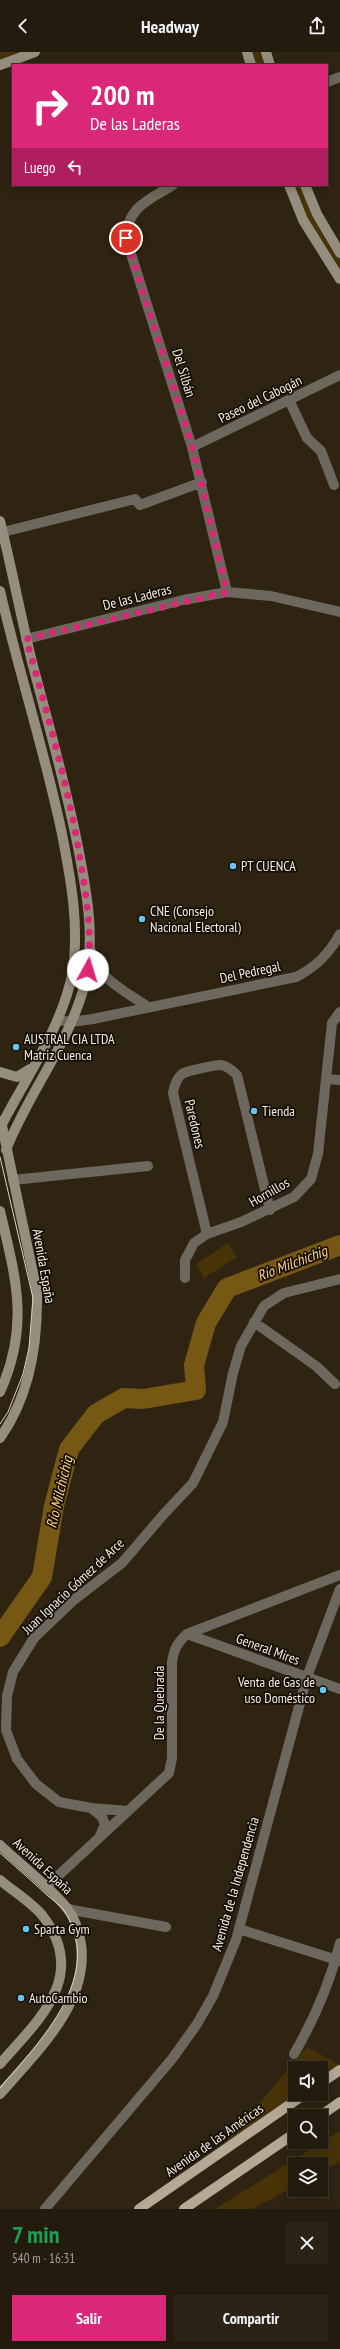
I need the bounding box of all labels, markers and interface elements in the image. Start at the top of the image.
icon: back [12,15,34,37]
text: Headway [141,15,199,38]
icon: share [306,15,328,37]
text: 200 m [90,76,154,113]
icon: right [24,80,76,132]
text: De las Laderas [90,112,180,135]
icon: left [64,156,86,178]
text: Luego [24,158,56,177]
pin [109,221,143,255]
icon: arrive [115,227,137,249]
street label: Del Silbán [168,347,200,399]
street label: Paseo del Cabogán [215,371,305,427]
street label: De las Laderas [101,580,173,614]
place label: PT CUENCA [241,857,296,875]
marker: PT CUENCA [228,861,238,871]
place label: CNE (Consejo Nacional Electoral) [150,902,242,936]
marker: CNE (Consejo Nacional Electoral) [137,914,147,924]
position arrow [67,949,109,991]
street label: Del Pedregal [218,957,283,987]
place label: AUSTRAL CIA LTDA Matriz Cuenca [24,1030,115,1064]
marker: AUSTRAL CIA LTDA Matriz Cuenca [11,1042,21,1052]
street label: Paredones [181,1098,209,1151]
place label: Tienda [262,1102,295,1120]
marker: Tienda [249,1106,259,1116]
street label: Hornillos [245,1173,293,1211]
street label: Avenida España [29,1227,59,1305]
water label: Río Milchichig [254,1240,331,1285]
water label: Río Milchichig [41,1453,77,1530]
street label: Juan Ignacio Gómez de Arce [17,1534,128,1639]
street label: General Mires [234,1629,303,1669]
street label: De la Quebrada [150,1666,168,1740]
place label: Venta de Gas de uso Doméstico [237,1673,315,1707]
marker: Venta de Gas de uso Doméstico [318,1685,328,1695]
street label: Avenida de la Independencia [207,1815,263,1953]
street label: Avenida España [9,1834,77,1898]
place label: Sparta Gym [34,1920,90,1938]
marker: Sparta Gym [21,1924,31,1934]
place label: AutoCambio [29,1989,88,2007]
marker: AutoCambio [16,1993,26,2003]
map controls [288,2061,328,2197]
button: sound [288,2061,328,2101]
street label: Avenida de las Américas [161,2099,267,2181]
button: search [288,2109,328,2149]
button: layers [288,2157,328,2197]
text: 7 min [12,2219,59,2250]
button: close [286,2222,328,2264]
text: 540 m · 16:31 [12,2250,75,2267]
button: Salir [12,2295,166,2341]
button: Compartir [174,2295,328,2341]

